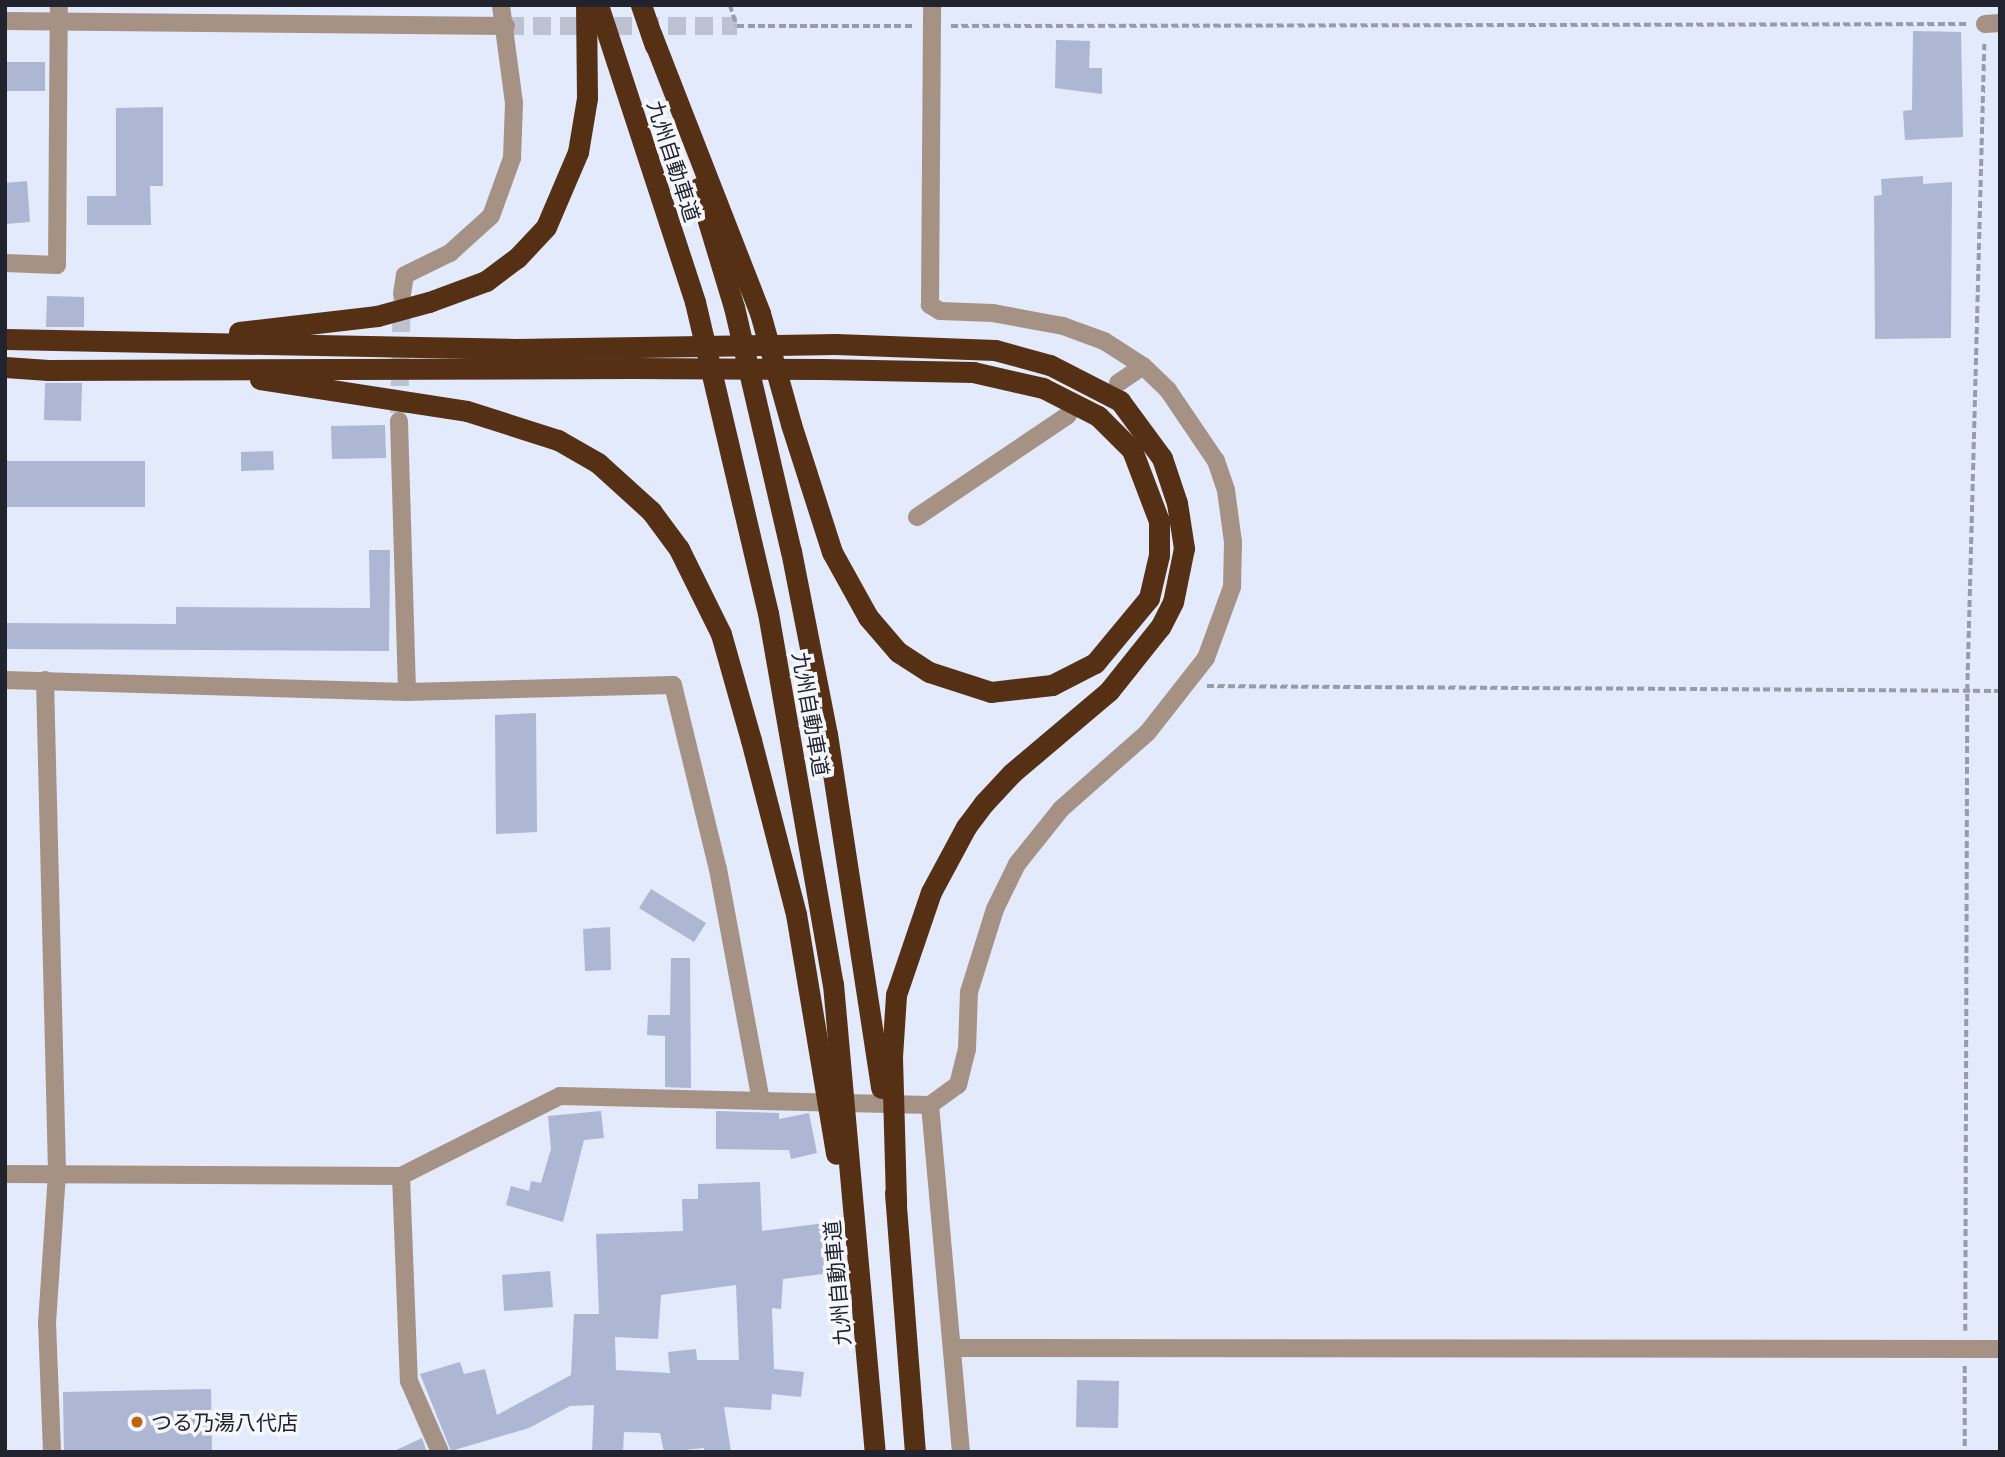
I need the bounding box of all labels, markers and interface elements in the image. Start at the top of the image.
street label: 九州自動車道 [643,97,705,225]
street label: 九州自動車道 [788,650,834,778]
street label: 九州自動車道 [819,1219,855,1347]
place label: つる乃湯八代店 [151,1409,298,1435]
marker: つる乃湯八代店 [129,1414,145,1430]

